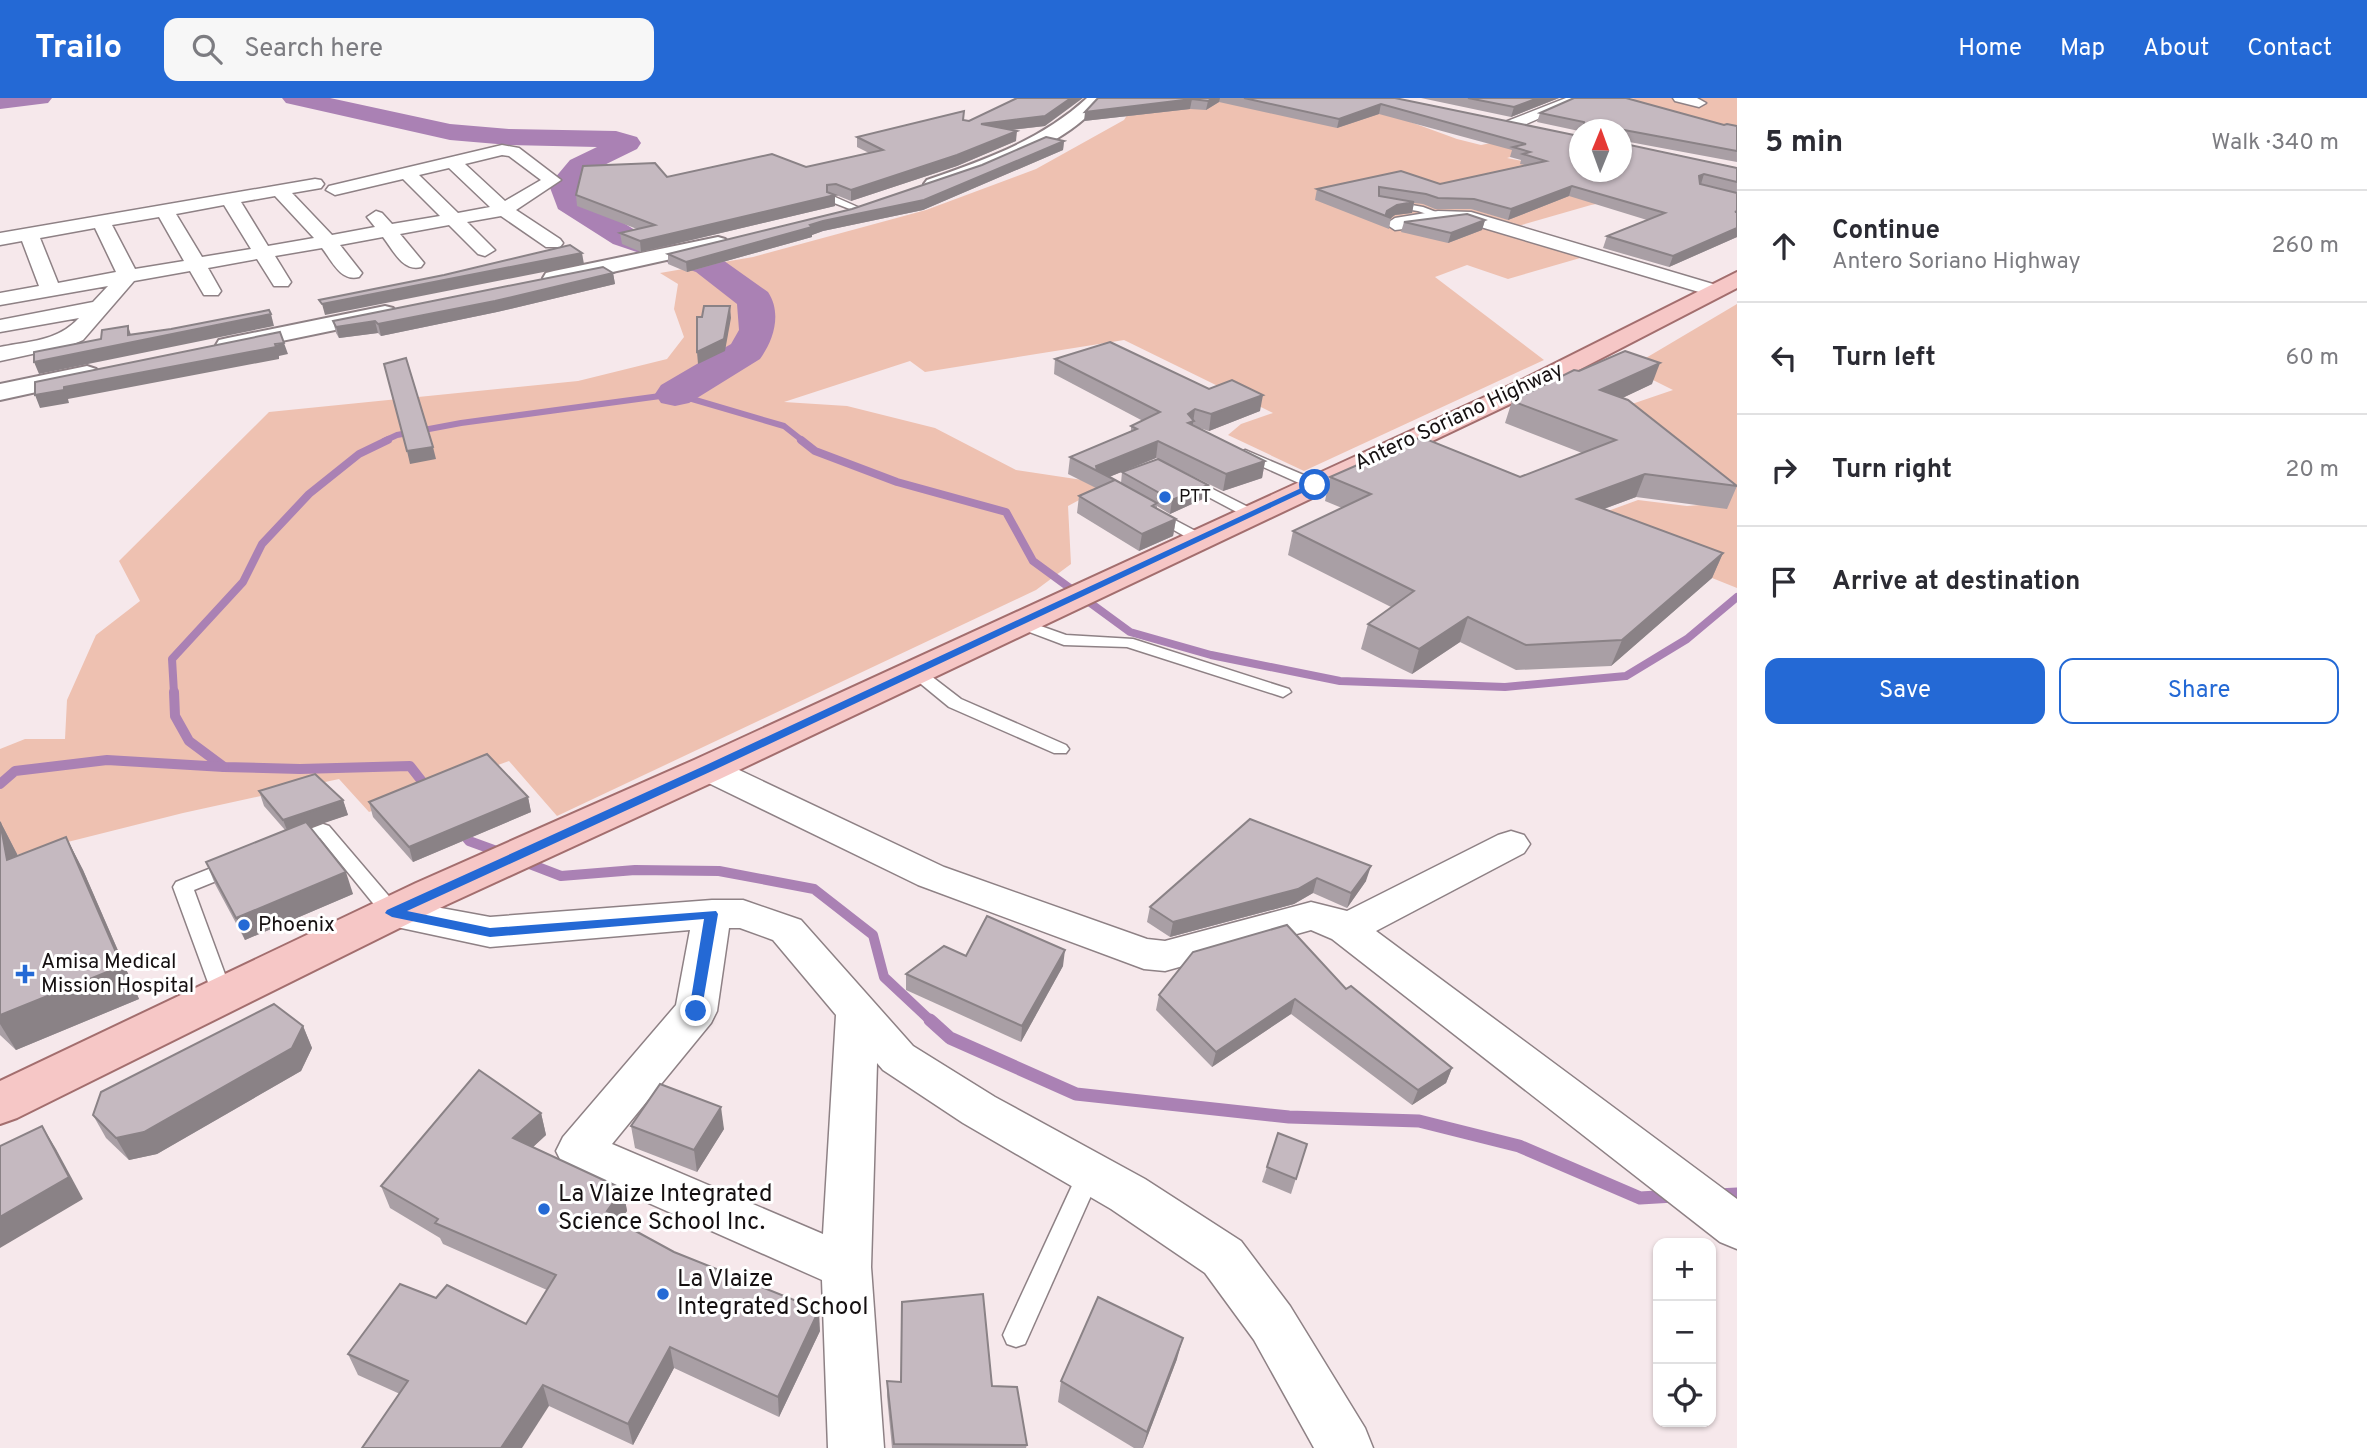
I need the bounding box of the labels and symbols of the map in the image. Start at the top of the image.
north arrow [1569,119,1632,182]
street label: Antero Soriano Highway [1350,357,1568,477]
route start [1299,469,1330,500]
place label: PTT [1179,486,1211,509]
marker: PTT [1157,489,1173,505]
place label: Phoenix [258,912,335,939]
marker: Phoenix [236,917,252,933]
place label: Amisa Medical Mission Hospital [41,949,194,1000]
marker: Amisa Medical Mission Hospital [15,964,35,984]
route end [680,995,711,1026]
place label: La Vlaize Integrated Science School Inc. [558,1180,772,1238]
marker: La Vlaize Integrated Science School Inc. [536,1201,552,1217]
place label: La Vlaize Integrated School [677,1265,868,1323]
marker: La Vlaize Integrated School [655,1286,671,1302]

